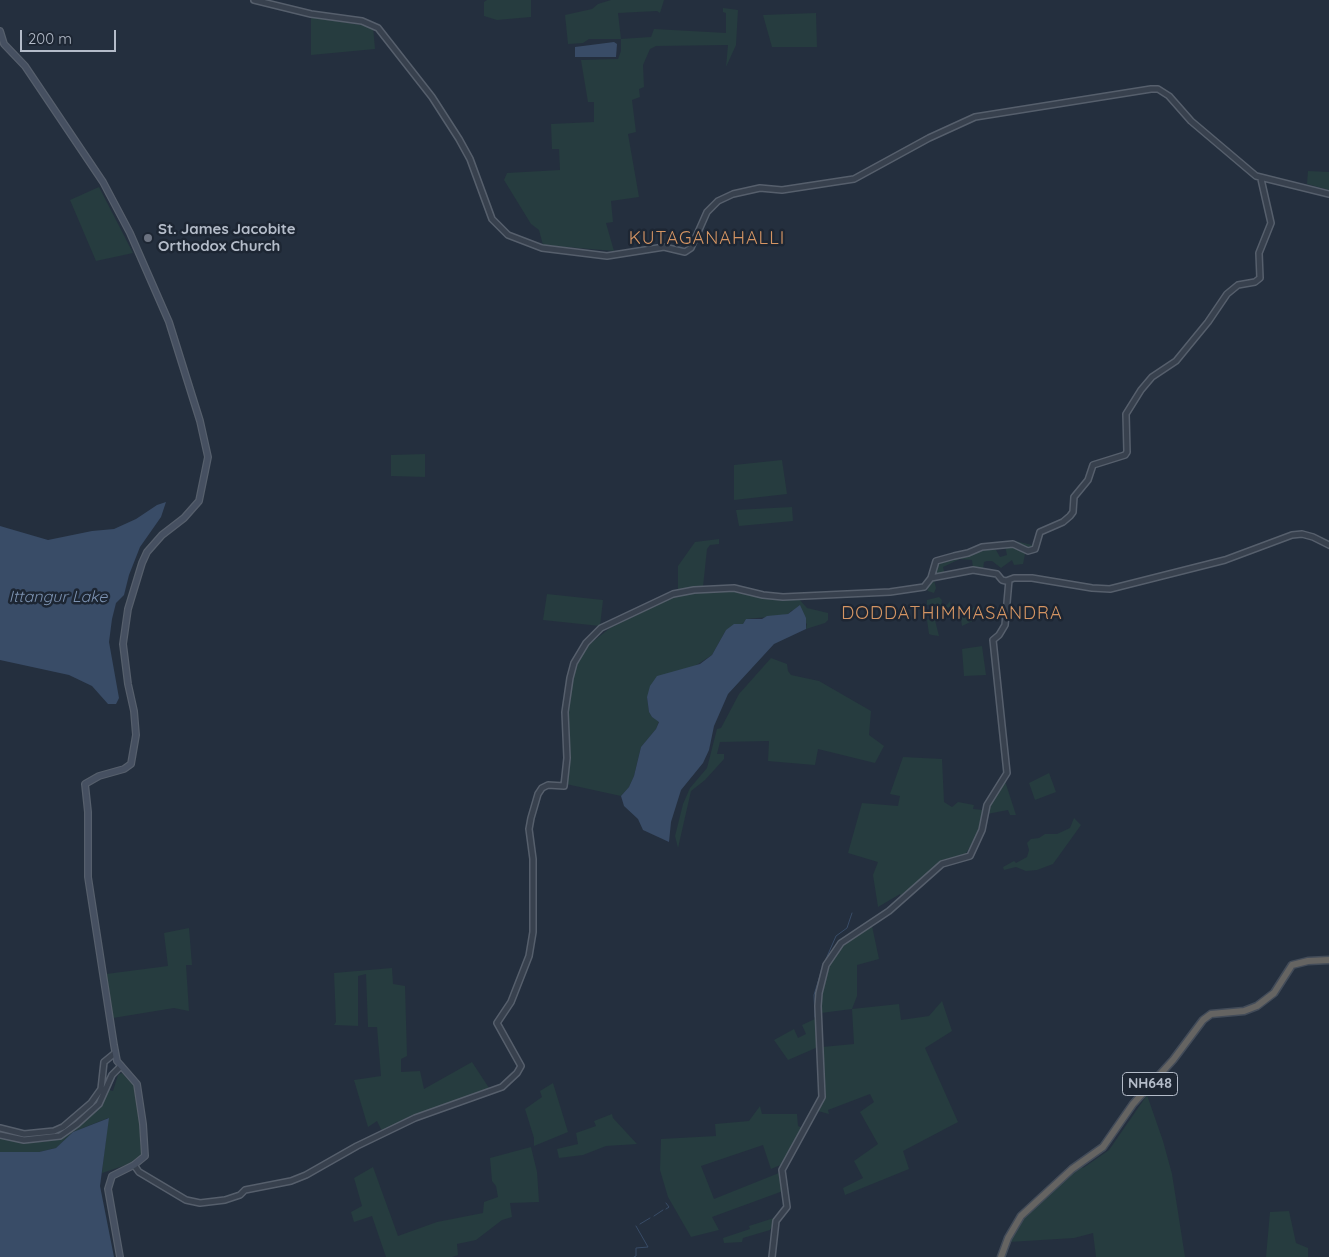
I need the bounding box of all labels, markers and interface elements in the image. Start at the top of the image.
scale bar [22,20,119,52]
text: 200 m [28,29,72,48]
place label: St. James Jacobite Orthodox Church [158,220,296,255]
district label: KUTAGANAHALLI [627,228,787,250]
marker: St. James Jacobite Orthodox Church [142,232,154,244]
water label: Ittangur Lake [9,587,107,607]
district label: DODDATHIMMASANDRA [839,603,1065,625]
road number: NH648 [1122,1072,1178,1096]

